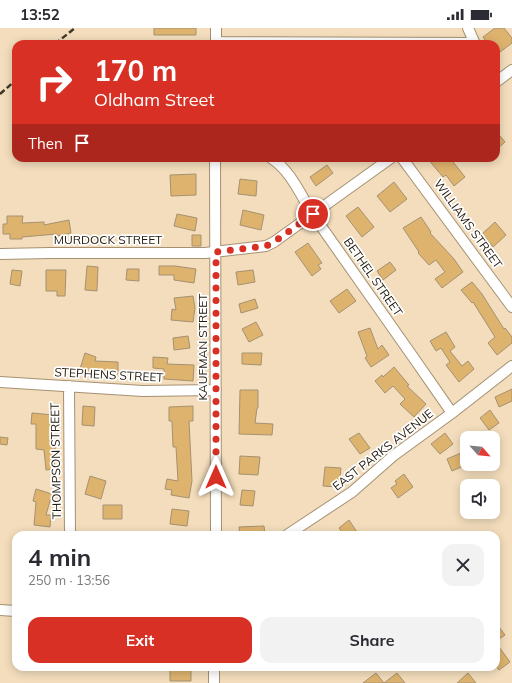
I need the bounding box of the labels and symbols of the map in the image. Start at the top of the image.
street label: WILLIAMS STREET [431,176,506,272]
pin [296,197,330,231]
street label: MURDOCK STREET [54,232,163,247]
street label: BETHEL STREET [341,235,406,319]
street label: KAUFMAN STREET [195,293,210,400]
street label: STEPHENS STREET [54,364,165,385]
street label: THOMPSON STREET [47,402,64,519]
street label: EAST PARKS AVENUE [329,406,436,494]
north arrow [460,431,500,471]
position arrow [195,456,237,498]

